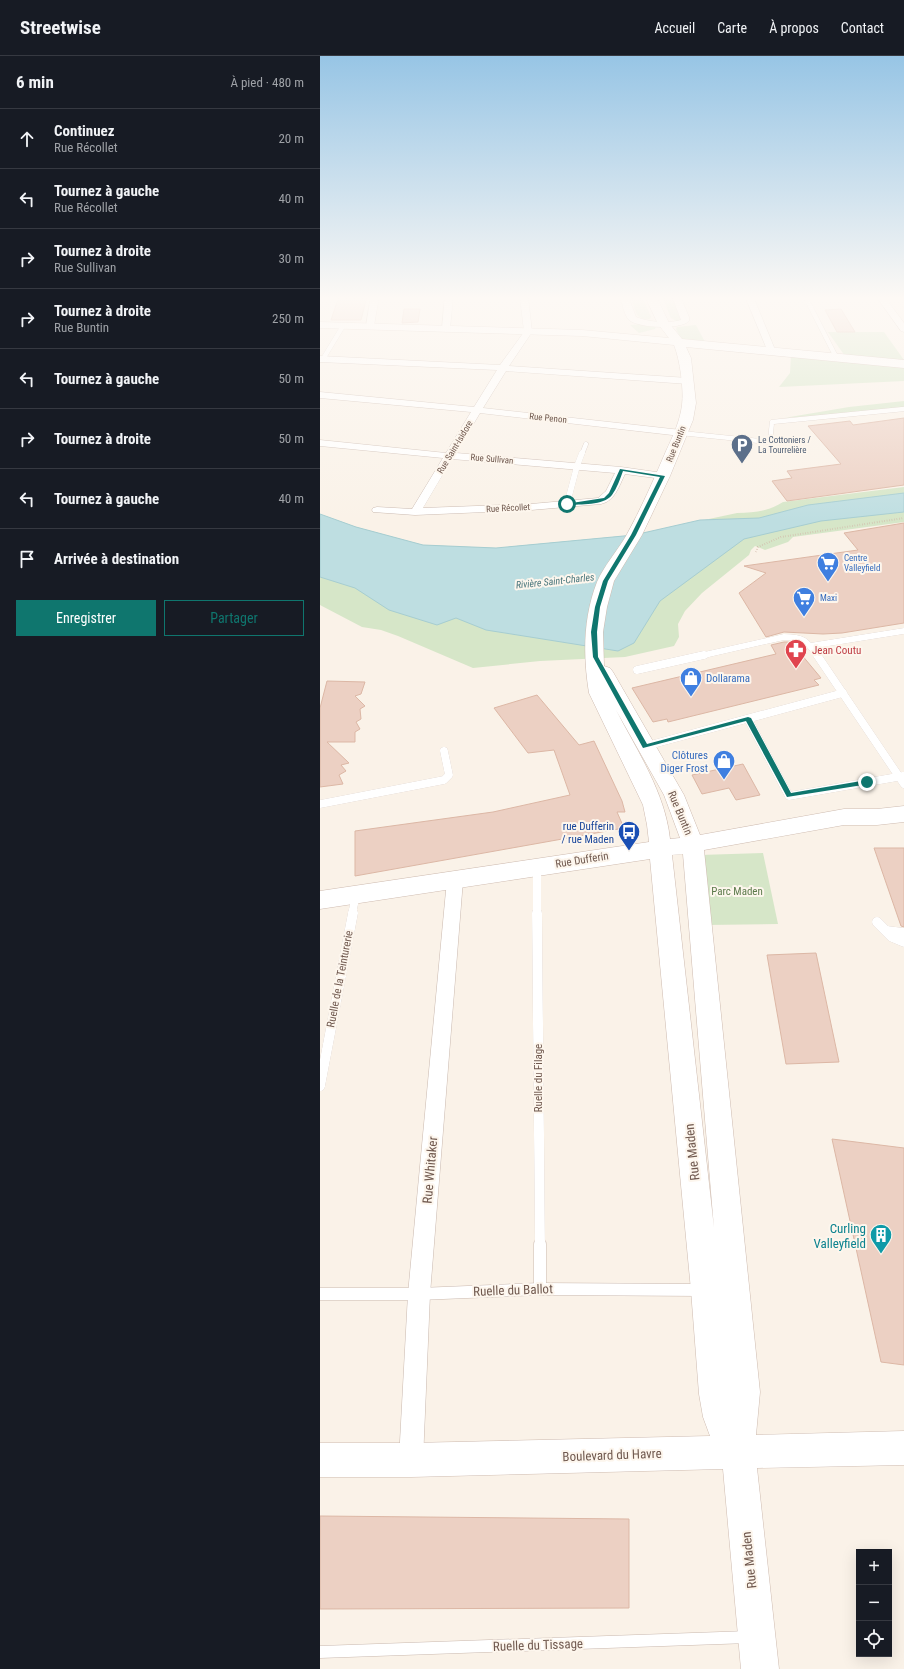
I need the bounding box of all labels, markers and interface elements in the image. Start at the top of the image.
text: Streetwise [20,16,101,39]
text: Accueil [654,20,695,36]
text: Carte [717,20,747,36]
text: À propos [769,20,819,36]
text: Contact [841,20,884,36]
text: 6 min [16,72,54,92]
text: À pied · 480 m [230,75,304,90]
text: Continuez [54,122,115,140]
icon: ahead [16,128,38,150]
text: 20 m [278,131,304,146]
text: Rue Récollet [54,140,118,155]
text: Tournez à gauche [54,182,159,200]
icon: left [16,188,38,210]
text: 40 m [278,191,304,206]
text: Rue Récollet [54,200,118,215]
text: Tournez à droite [54,242,151,260]
icon: right [16,248,38,270]
text: 30 m [278,251,304,266]
text: Rue Sullivan [54,260,116,275]
text: Tournez à droite [54,302,151,320]
icon: right [16,308,38,330]
text: 250 m [272,311,304,326]
text: Rue Buntin [54,320,109,335]
icon: left [16,368,38,390]
text: Tournez à gauche [54,370,159,388]
text: 50 m [278,371,304,386]
street label: Rue Penon [529,411,567,425]
street label: Rue Saint-Isidore [435,419,475,475]
street label: Rue Buntin [664,424,688,464]
icon: right [16,428,38,450]
text: Tournez à droite [54,430,151,448]
text: 50 m [278,431,304,446]
parking icon: Le Cottoniers / La Tourrelière [729,432,755,465]
place label: Le Cottoniers / La Tourrelière [758,435,811,455]
street label: Rue Sullivan [470,452,514,466]
icon: left [16,488,38,510]
text: Tournez à gauche [54,490,159,508]
text: 40 m [278,491,304,506]
route start [558,495,576,513]
street label: Rue Récollet [486,502,531,514]
icon: arrive [16,548,38,570]
text: Arrivée à destination [54,550,179,568]
supermarket icon: Centre Valleyfield [815,550,841,583]
place label: Centre Valleyfield [844,553,880,573]
water label: Rivière Saint-Charles [515,571,595,591]
supermarket icon: Maxi [791,585,817,618]
place label: Maxi [820,593,837,603]
button: Enregistrer [16,600,156,636]
button: Partager [164,600,304,636]
pharmacy icon: Jean Coutu [783,637,809,670]
place label: Jean Coutu [812,644,861,657]
shop icon: Dollarama [678,665,704,698]
place label: Dollarama [706,672,750,685]
shop icon: Clôtures Diger Frost [711,748,737,781]
place label: Clôtures Diger Frost [661,749,708,775]
route end [858,773,876,791]
street label: Rue Buntin [665,789,695,837]
bus stop icon: rue Dufferin / rue Maden [616,819,642,852]
place label: rue Dufferin / rue Maden [562,820,614,846]
street label: Rue Dufferin [555,849,609,871]
park label: Parc Maden [711,885,763,898]
street label: Ruelle de la Teinturerie [324,929,356,1029]
street label: Ruelle du Filage [532,1044,545,1112]
street label: Rue Maden [682,1123,702,1181]
street label: Rue Whitaker [420,1136,440,1204]
place label: Curling Valleyfield [813,1221,866,1251]
building icon: Curling Valleyfield [868,1222,894,1255]
street label: Ruelle du Ballot [473,1281,553,1299]
street label: Boulevard du Havre [562,1446,662,1464]
street label: Rue Maden [739,1531,759,1589]
map controls [856,1549,892,1657]
button: + [856,1549,892,1585]
button: − [856,1585,892,1621]
button: locate [856,1621,892,1657]
street label: Ruelle du Tissage [493,1636,583,1654]

